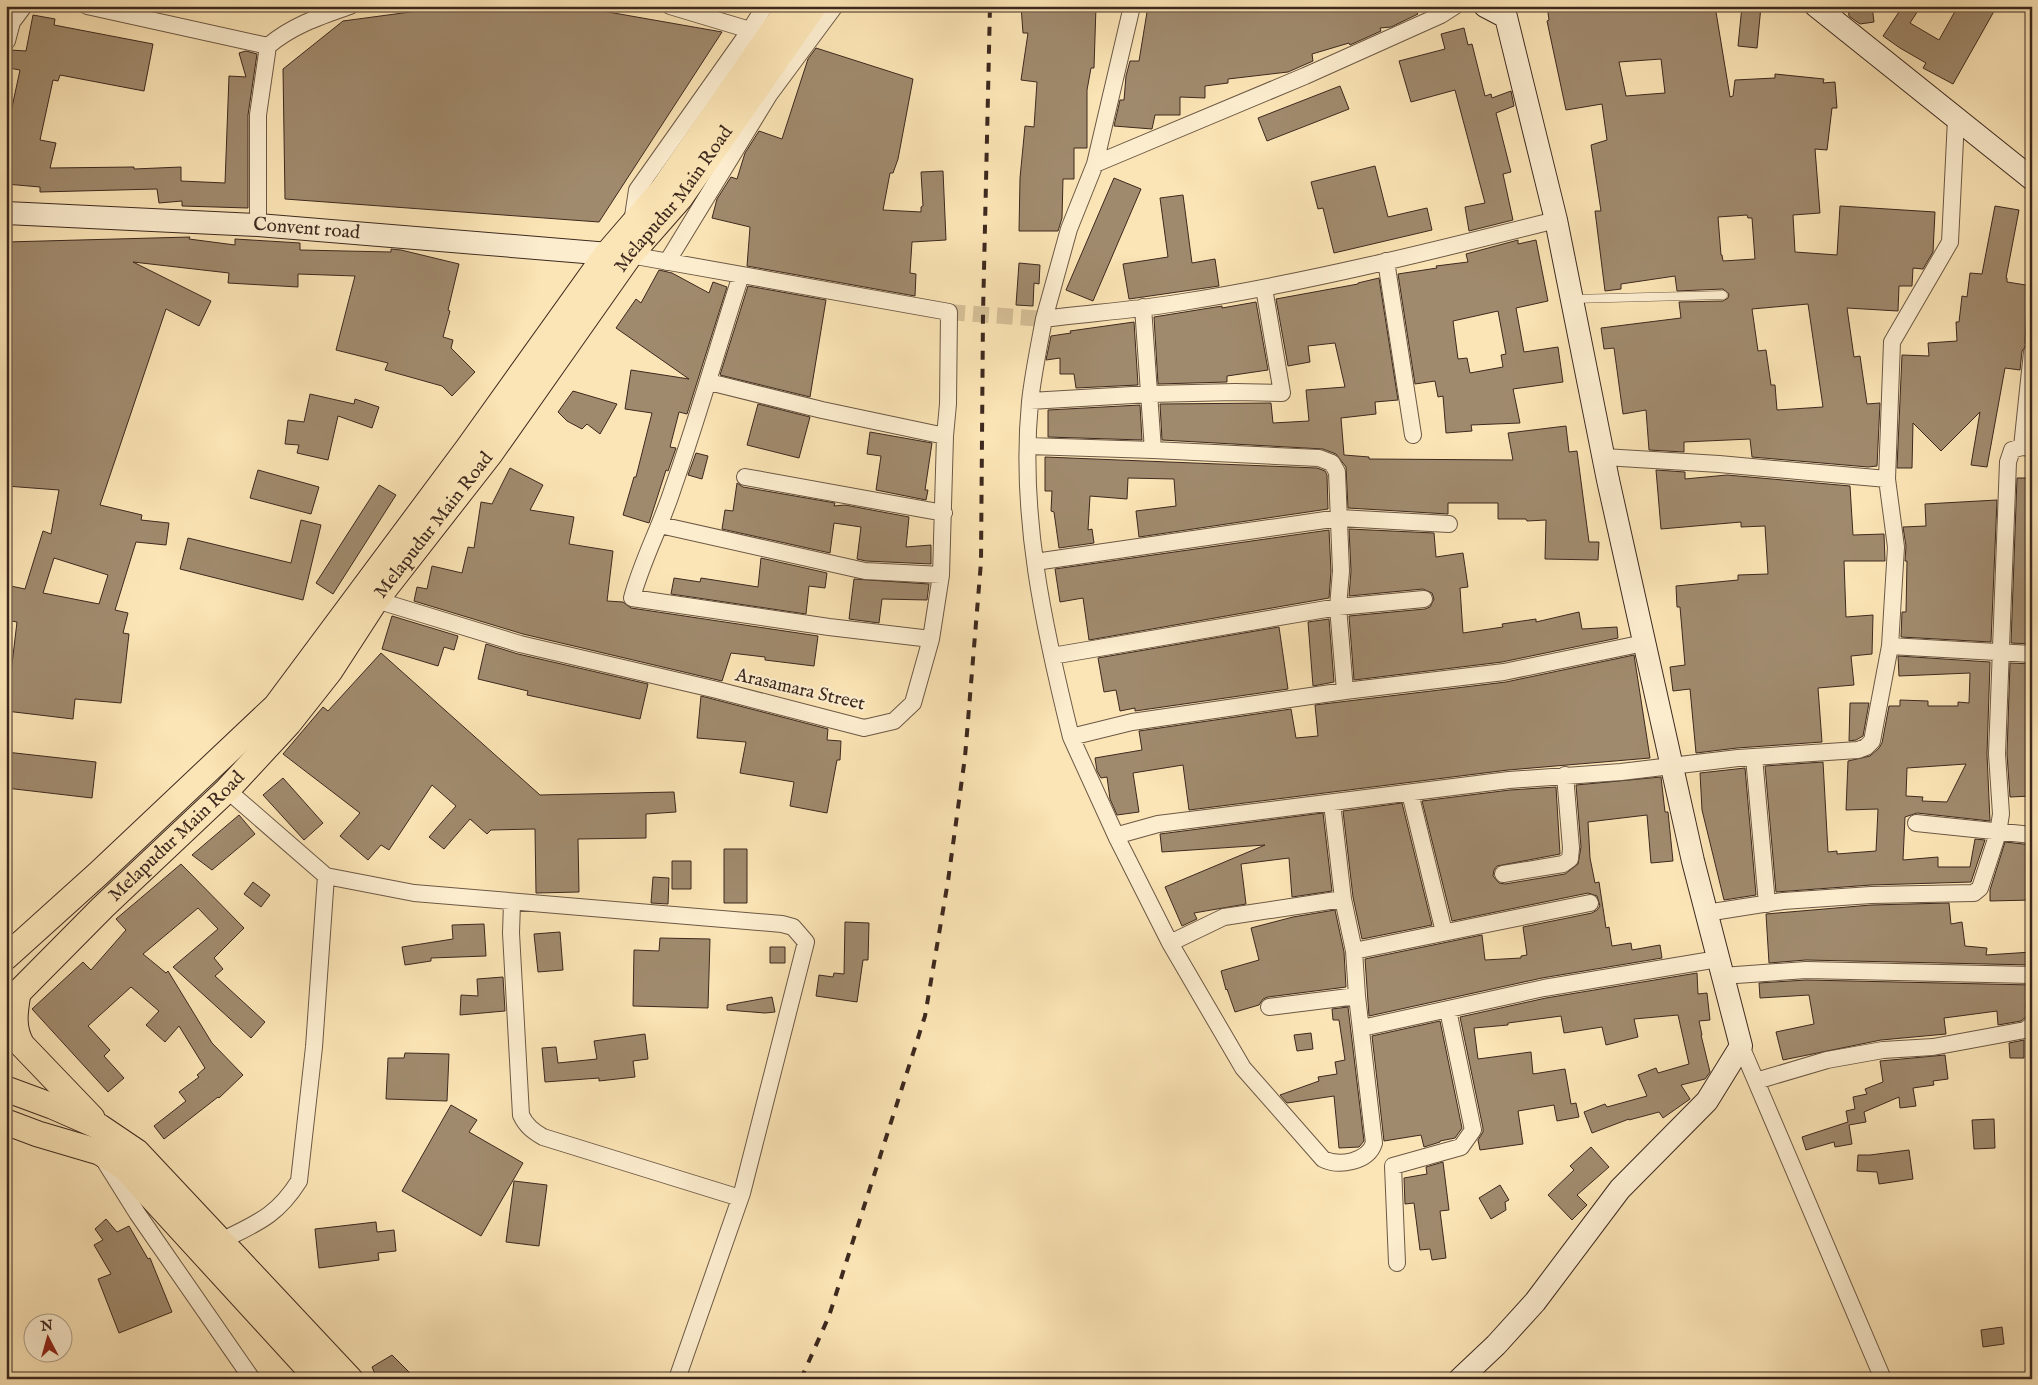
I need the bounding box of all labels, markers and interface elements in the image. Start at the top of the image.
street label: Melapudur Main Road [609,121,739,277]
street label: Convent road [252,213,362,245]
street label: Melapudur Main Road [369,447,499,604]
street label: Arasamara Street [732,663,868,717]
street label: Melapudur Main Road [104,766,251,907]
north arrow [22,1312,72,1362]
text: N [39,1316,54,1336]

